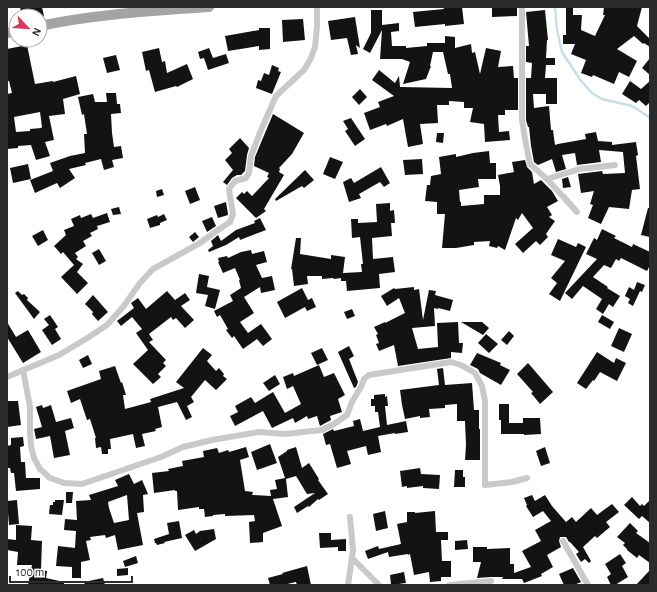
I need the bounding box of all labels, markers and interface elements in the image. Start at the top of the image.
north arrow [8,8,48,48]
text: N [30,26,43,38]
scale bar [10,558,132,584]
text: 100 m [16,566,44,578]

